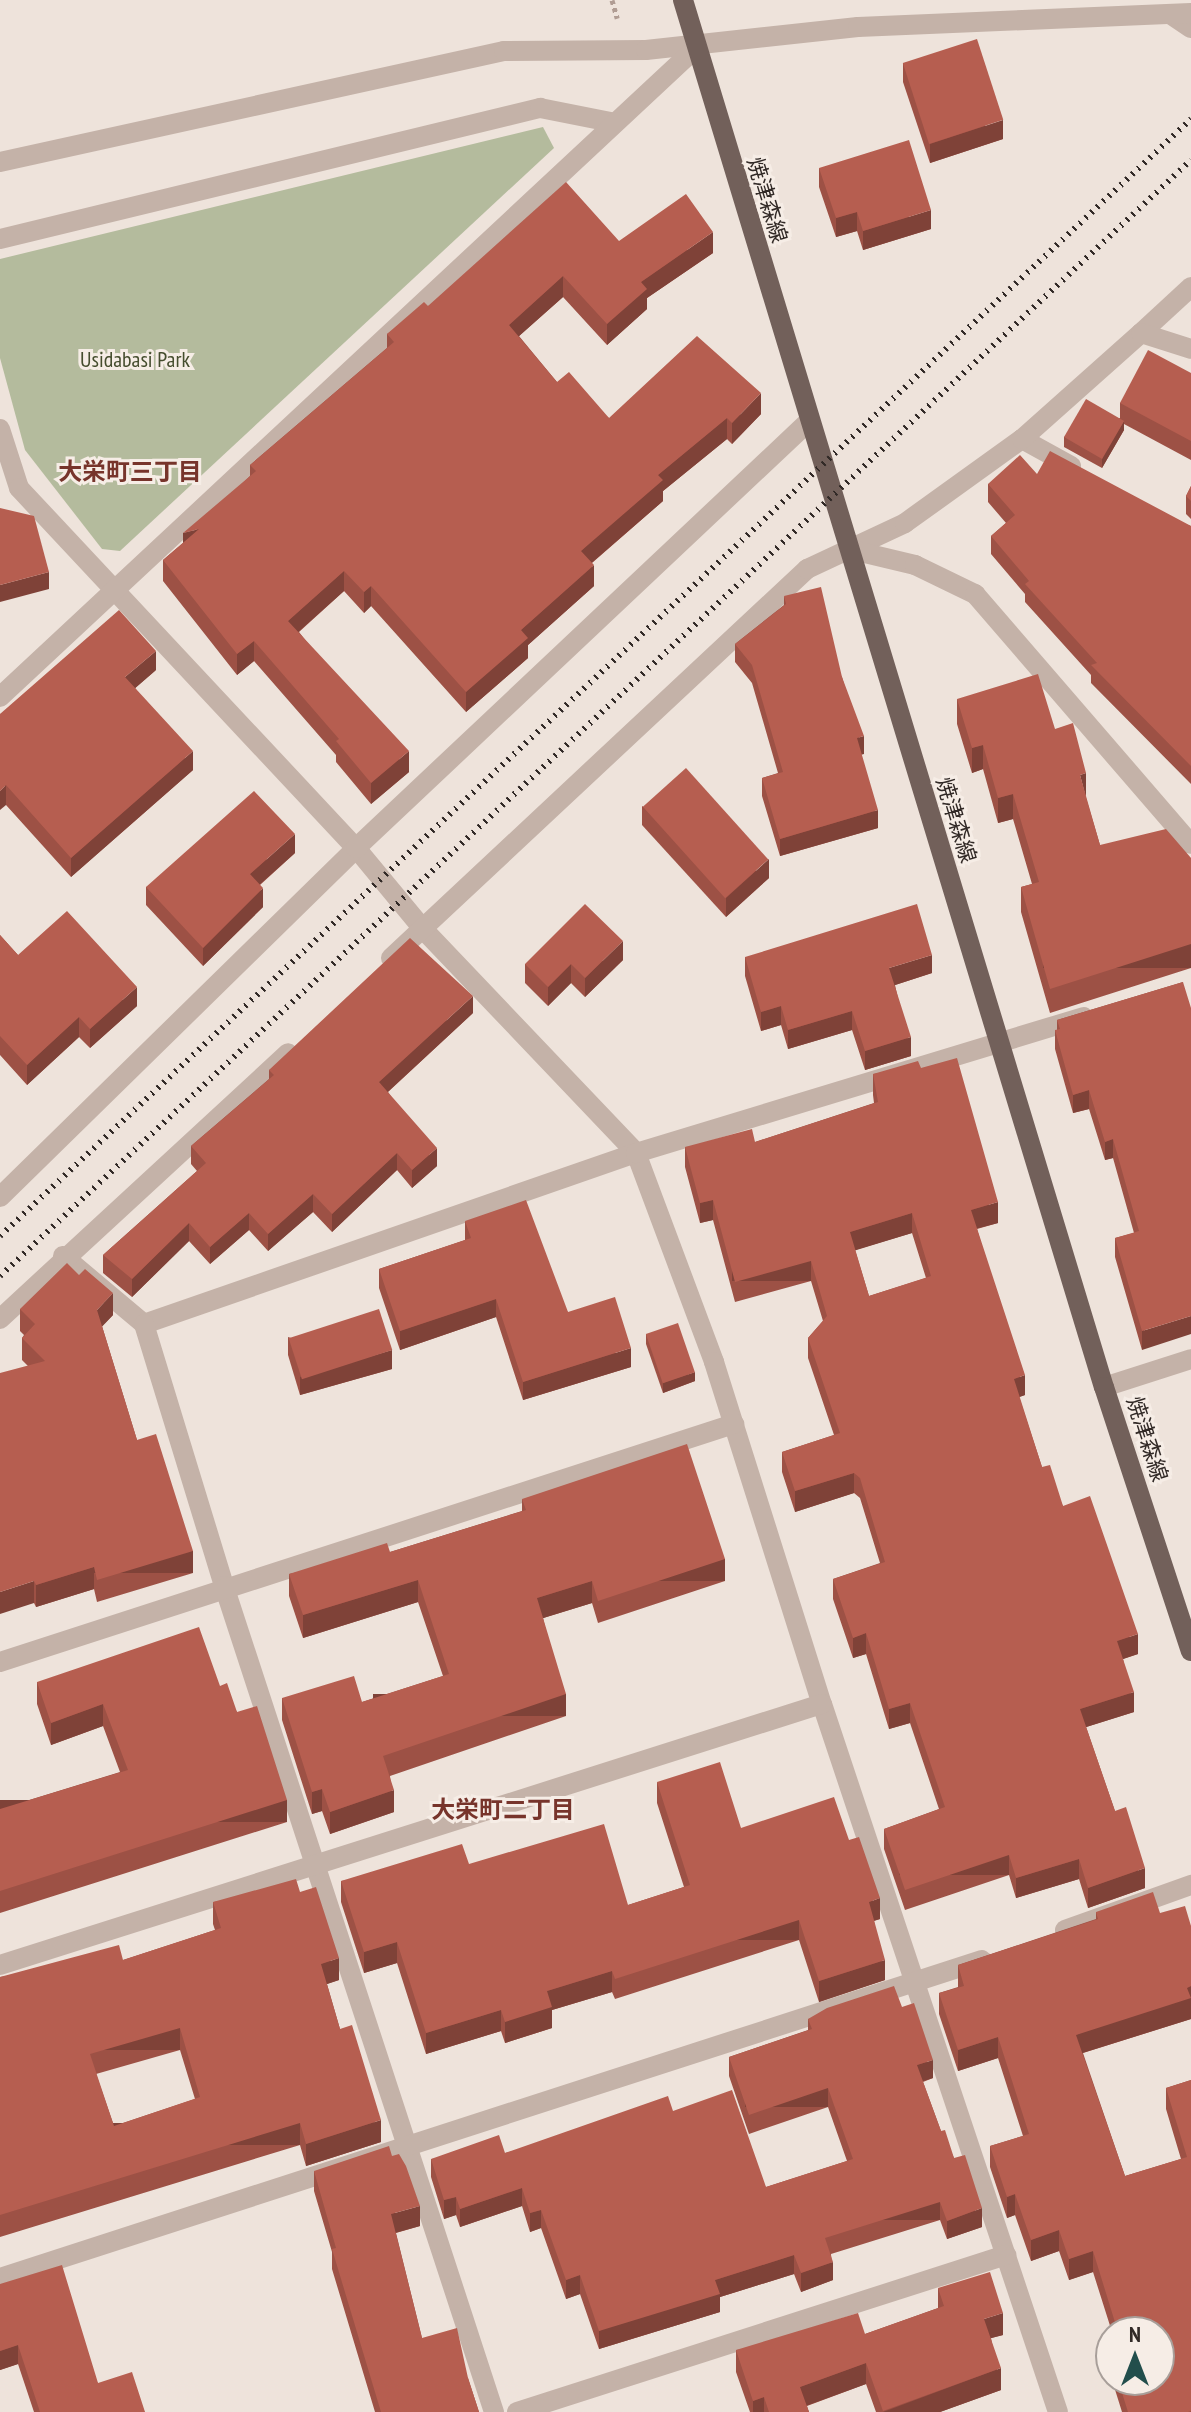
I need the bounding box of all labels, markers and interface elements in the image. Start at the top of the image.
street label: 焼津森線 [742,154,792,246]
park label: Usidabasi Park [80,347,190,373]
district label: 大栄町三丁目 [58,458,202,486]
street label: 焼津森線 [931,774,981,866]
street label: 焼津森線 [1121,1393,1173,1485]
district label: 大栄町二丁目 [431,1796,575,1824]
north arrow [1095,2316,1175,2396]
text: N [1129,2320,1141,2348]

